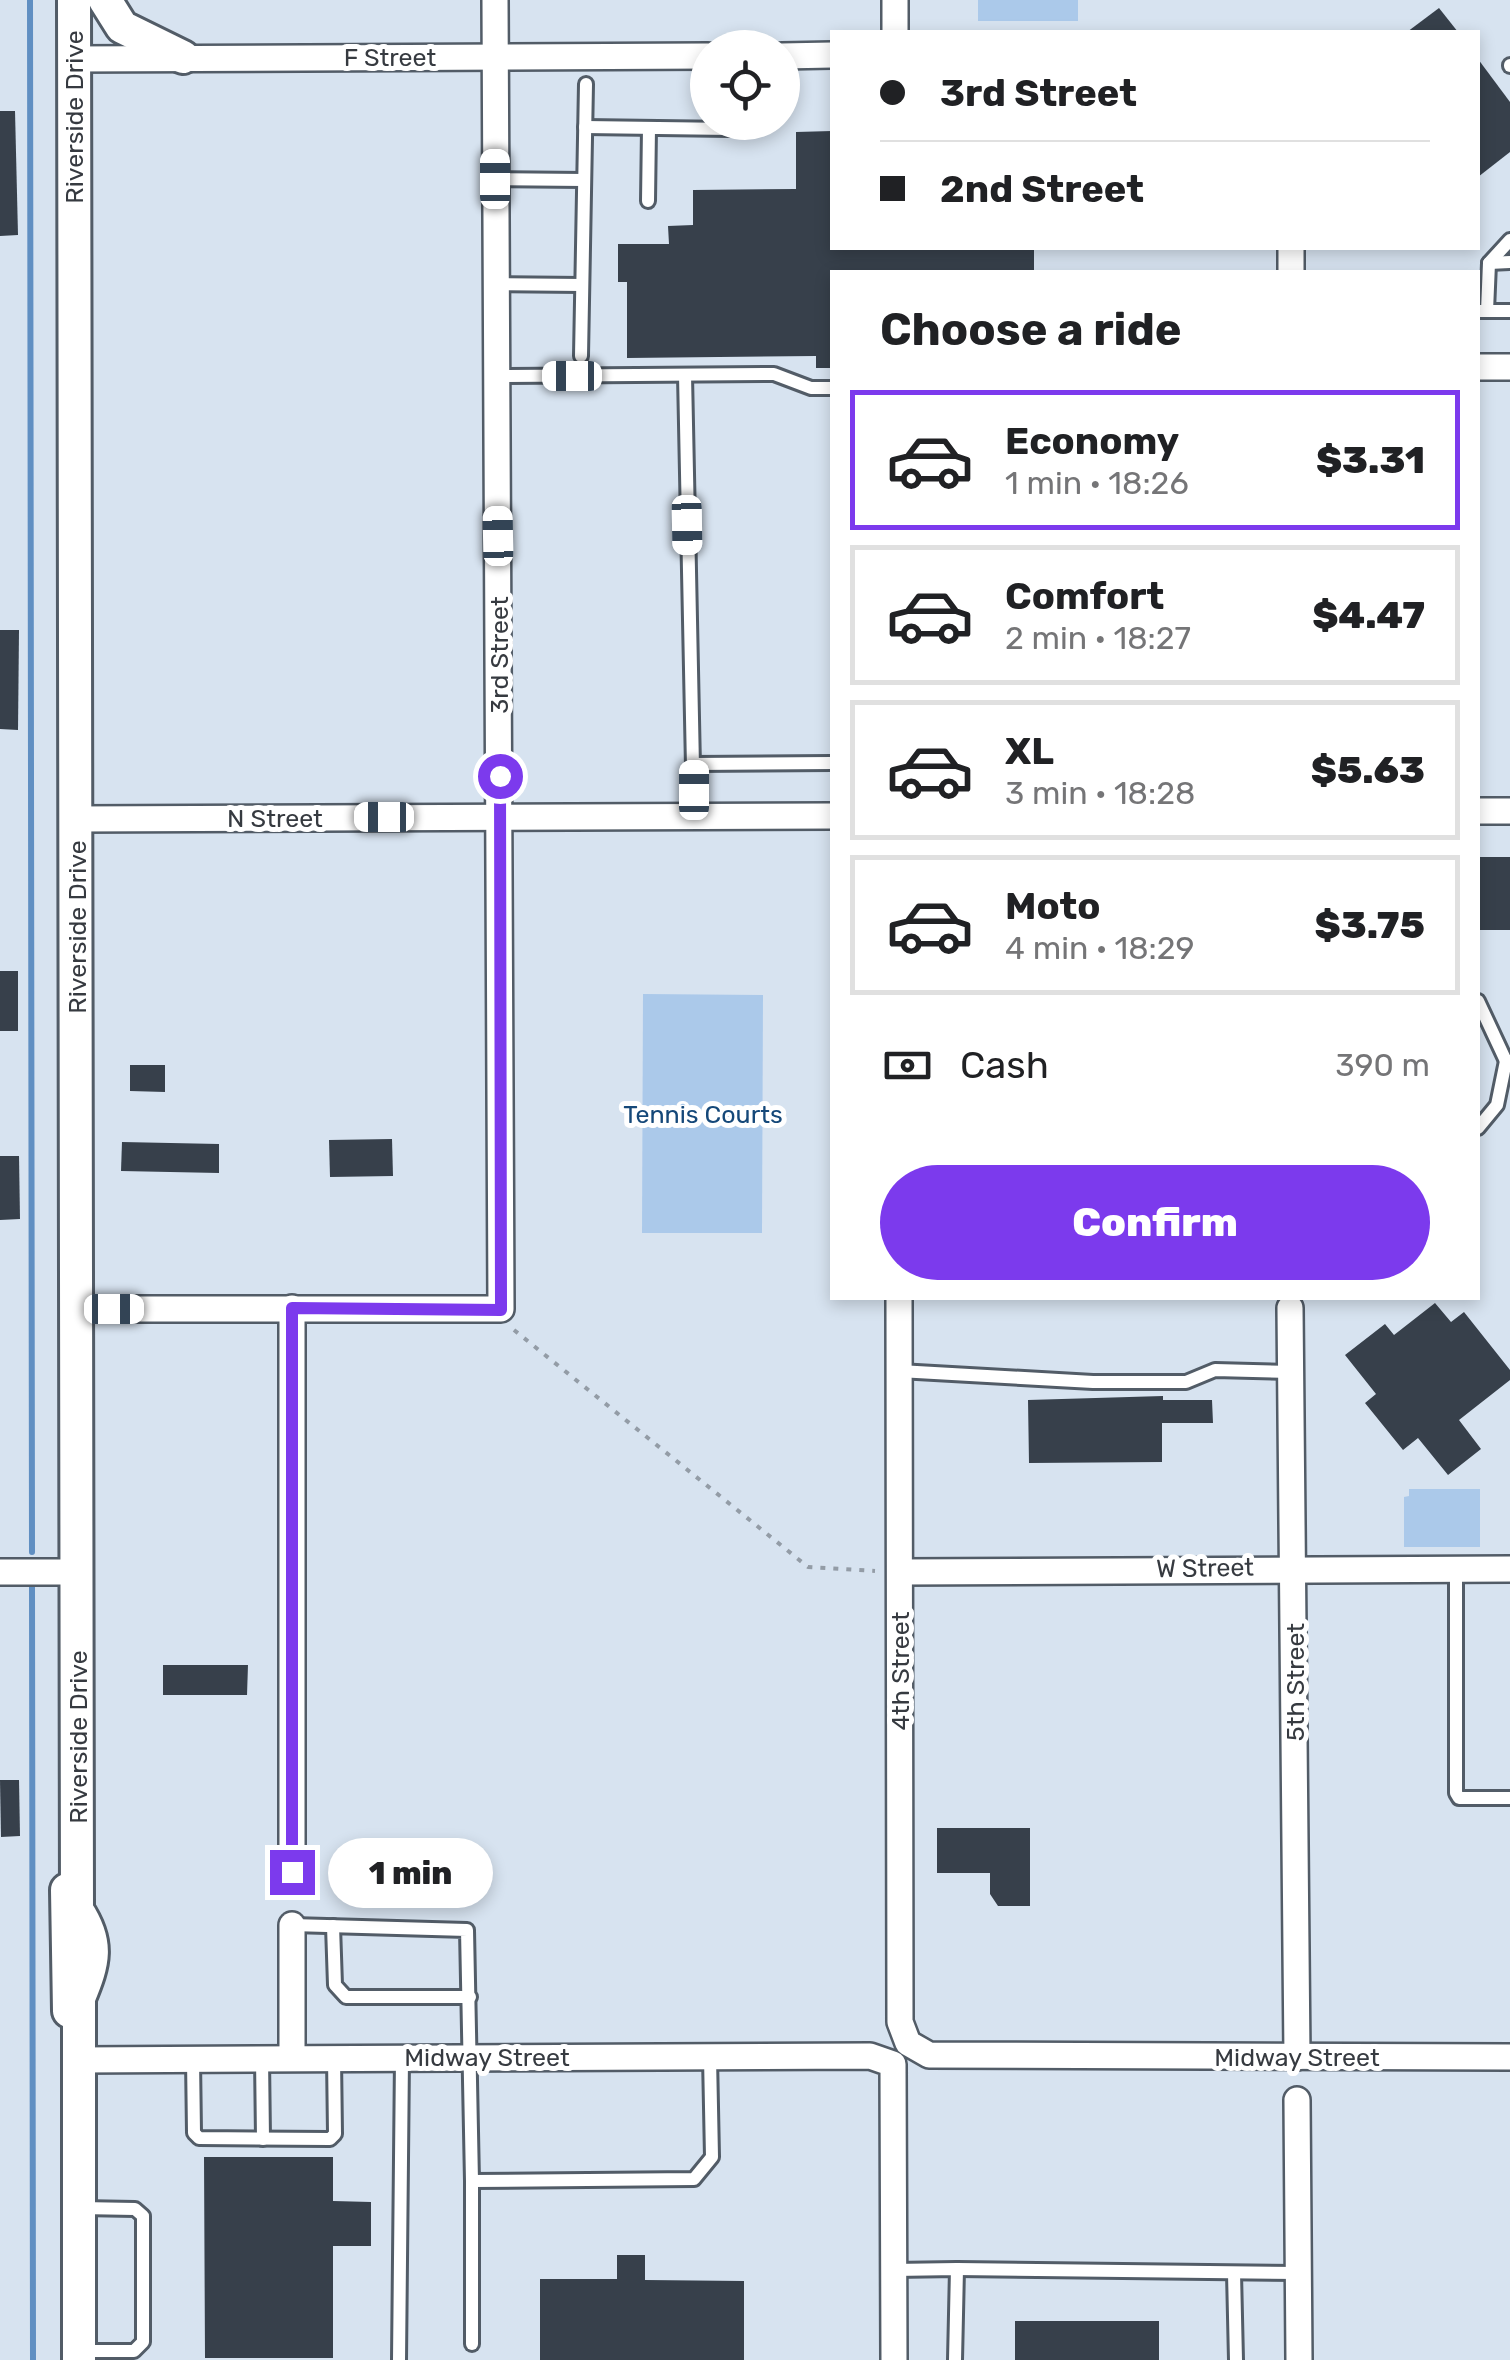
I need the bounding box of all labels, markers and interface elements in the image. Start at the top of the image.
street label: Riverside Drive [60,30,89,204]
map controls [690,30,800,140]
button: locate [690,30,800,140]
street label: F Street [344,43,437,72]
text: 3rd Street [940,70,1137,116]
car [480,149,510,209]
text: 2nd Street [940,166,1144,212]
text: Choose a ride [880,303,1182,356]
car [542,361,602,391]
icon: car [885,415,975,505]
text: Economy [1005,418,1179,464]
text: $3.31 [1316,437,1425,483]
text: 1 min · 18:26 [1005,464,1189,502]
car [671,495,703,555]
car [482,506,514,566]
icon: car [885,570,975,660]
text: Comfort [1005,573,1164,619]
text: $4.47 [1312,592,1425,638]
street label: 3rd Street [485,596,514,714]
text: 2 min · 18:27 [1005,619,1191,657]
icon: car [885,725,975,815]
text: XL [1005,728,1054,774]
text: $5.63 [1311,747,1425,793]
route start [478,754,523,799]
car [679,760,709,820]
text: 3 min · 18:28 [1005,774,1195,812]
car [354,802,414,832]
street label: N Street [227,804,323,833]
street label: Riverside Drive [63,840,92,1014]
icon: car [885,880,975,970]
text: Moto [1005,883,1101,929]
text: $3.75 [1315,902,1425,948]
text: 4 min · 18:29 [1005,929,1195,967]
icon: cash [880,1038,935,1093]
text: Cash [960,1042,1049,1088]
text: 390 m [1335,1046,1430,1084]
park label: Tennis Courts [623,1100,783,1129]
button: Confirm [880,1165,1430,1280]
car [84,1294,144,1324]
street label: W Street [1156,1553,1254,1583]
street label: 4th Street [886,1611,915,1730]
street label: 5th Street [1281,1623,1310,1741]
street label: Riverside Drive [64,1650,93,1824]
callout: 1 min [327,1837,492,1907]
route end [270,1850,315,1895]
text: 1 min [369,1854,452,1892]
street label: Midway Street [404,2043,570,2072]
street label: Midway Street [1214,2043,1380,2072]

